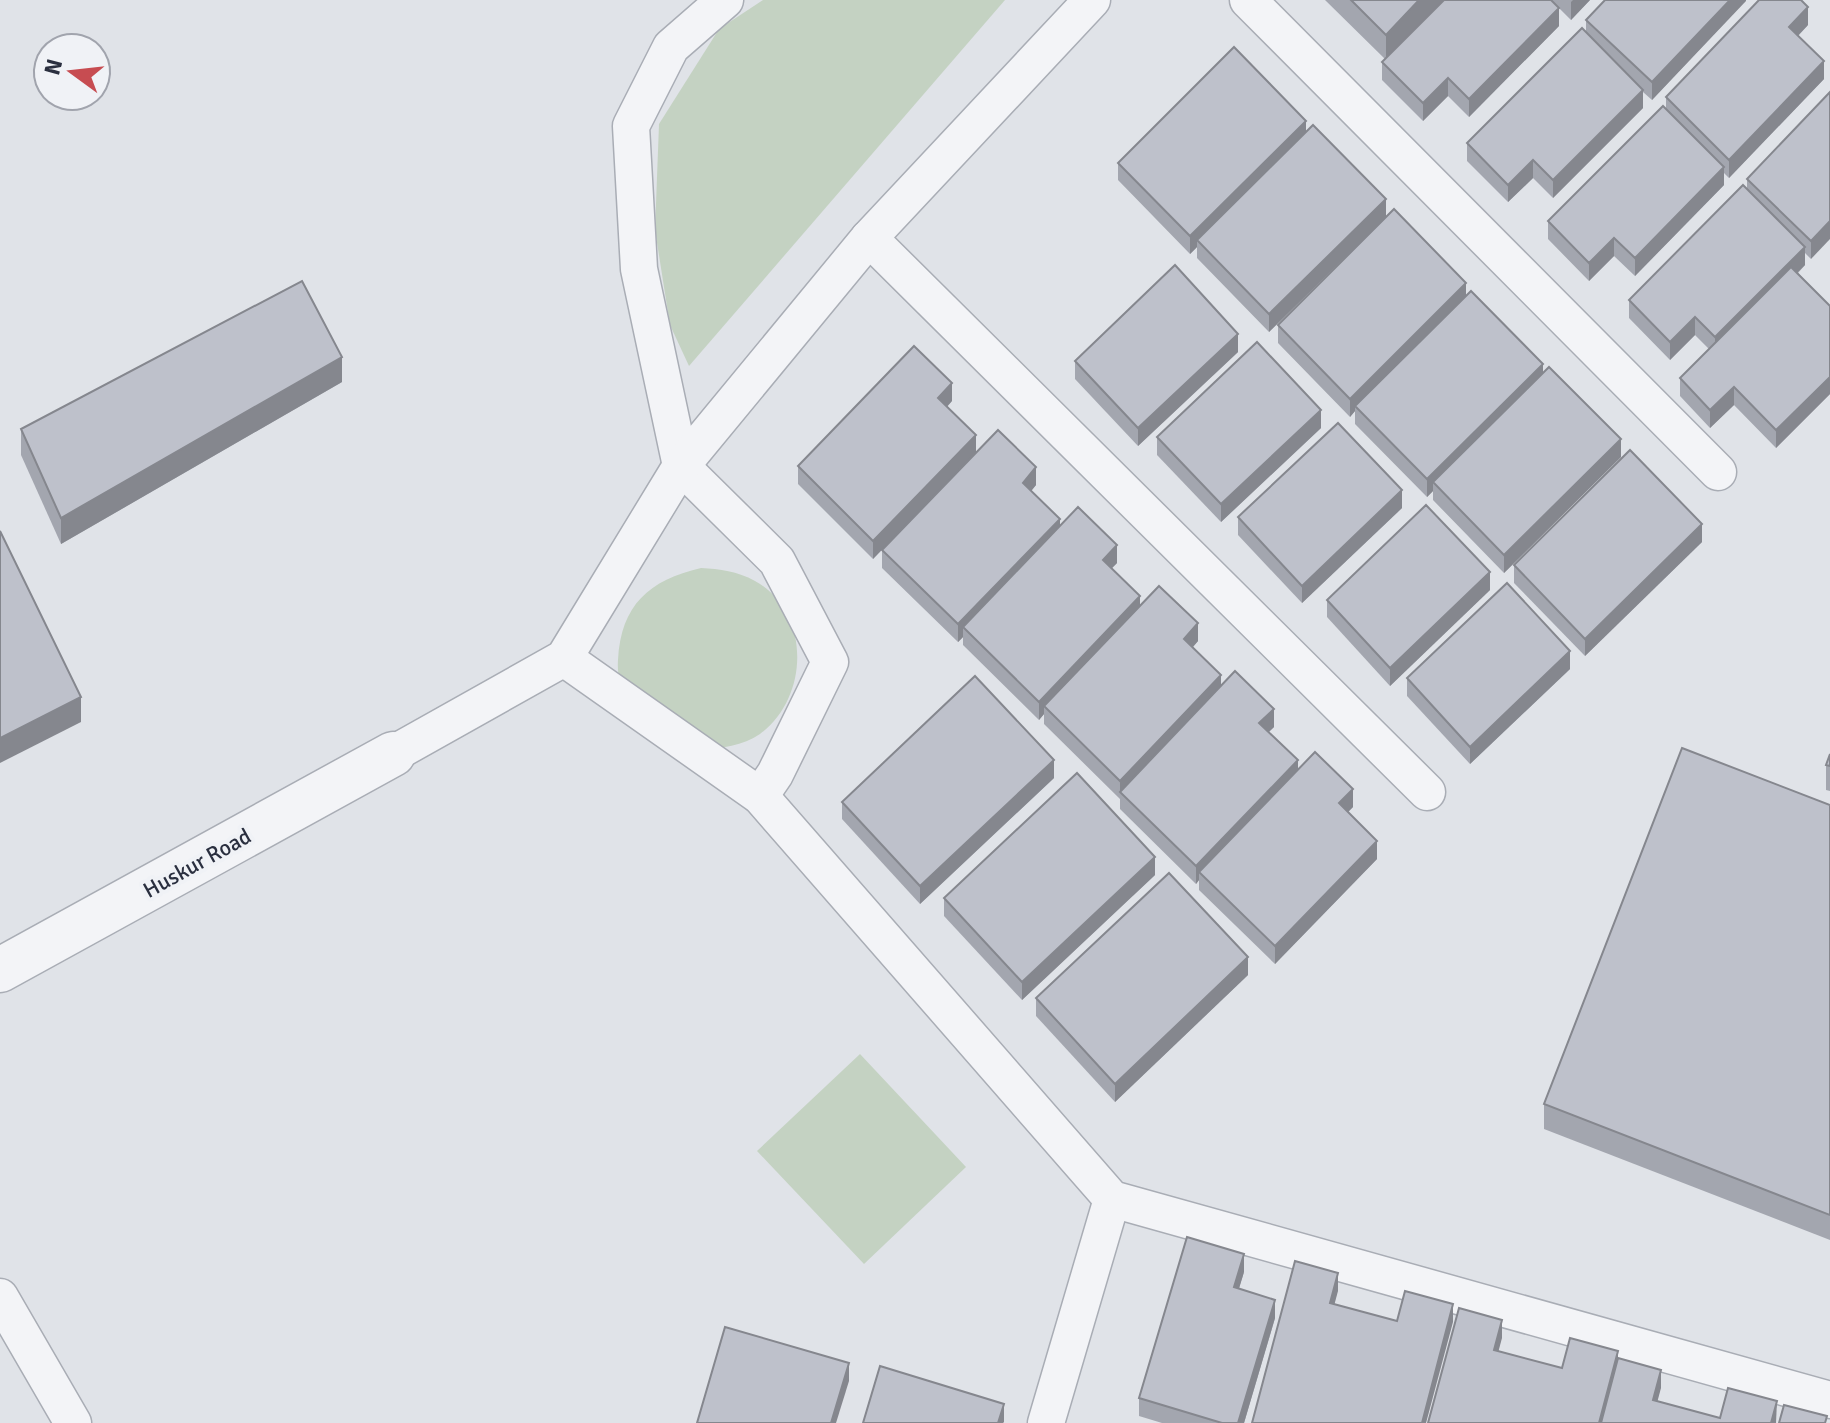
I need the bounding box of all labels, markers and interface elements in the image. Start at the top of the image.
north arrow [32,32,112,112]
text: N [38,56,68,78]
street label: Huskur Road [138,822,256,904]

